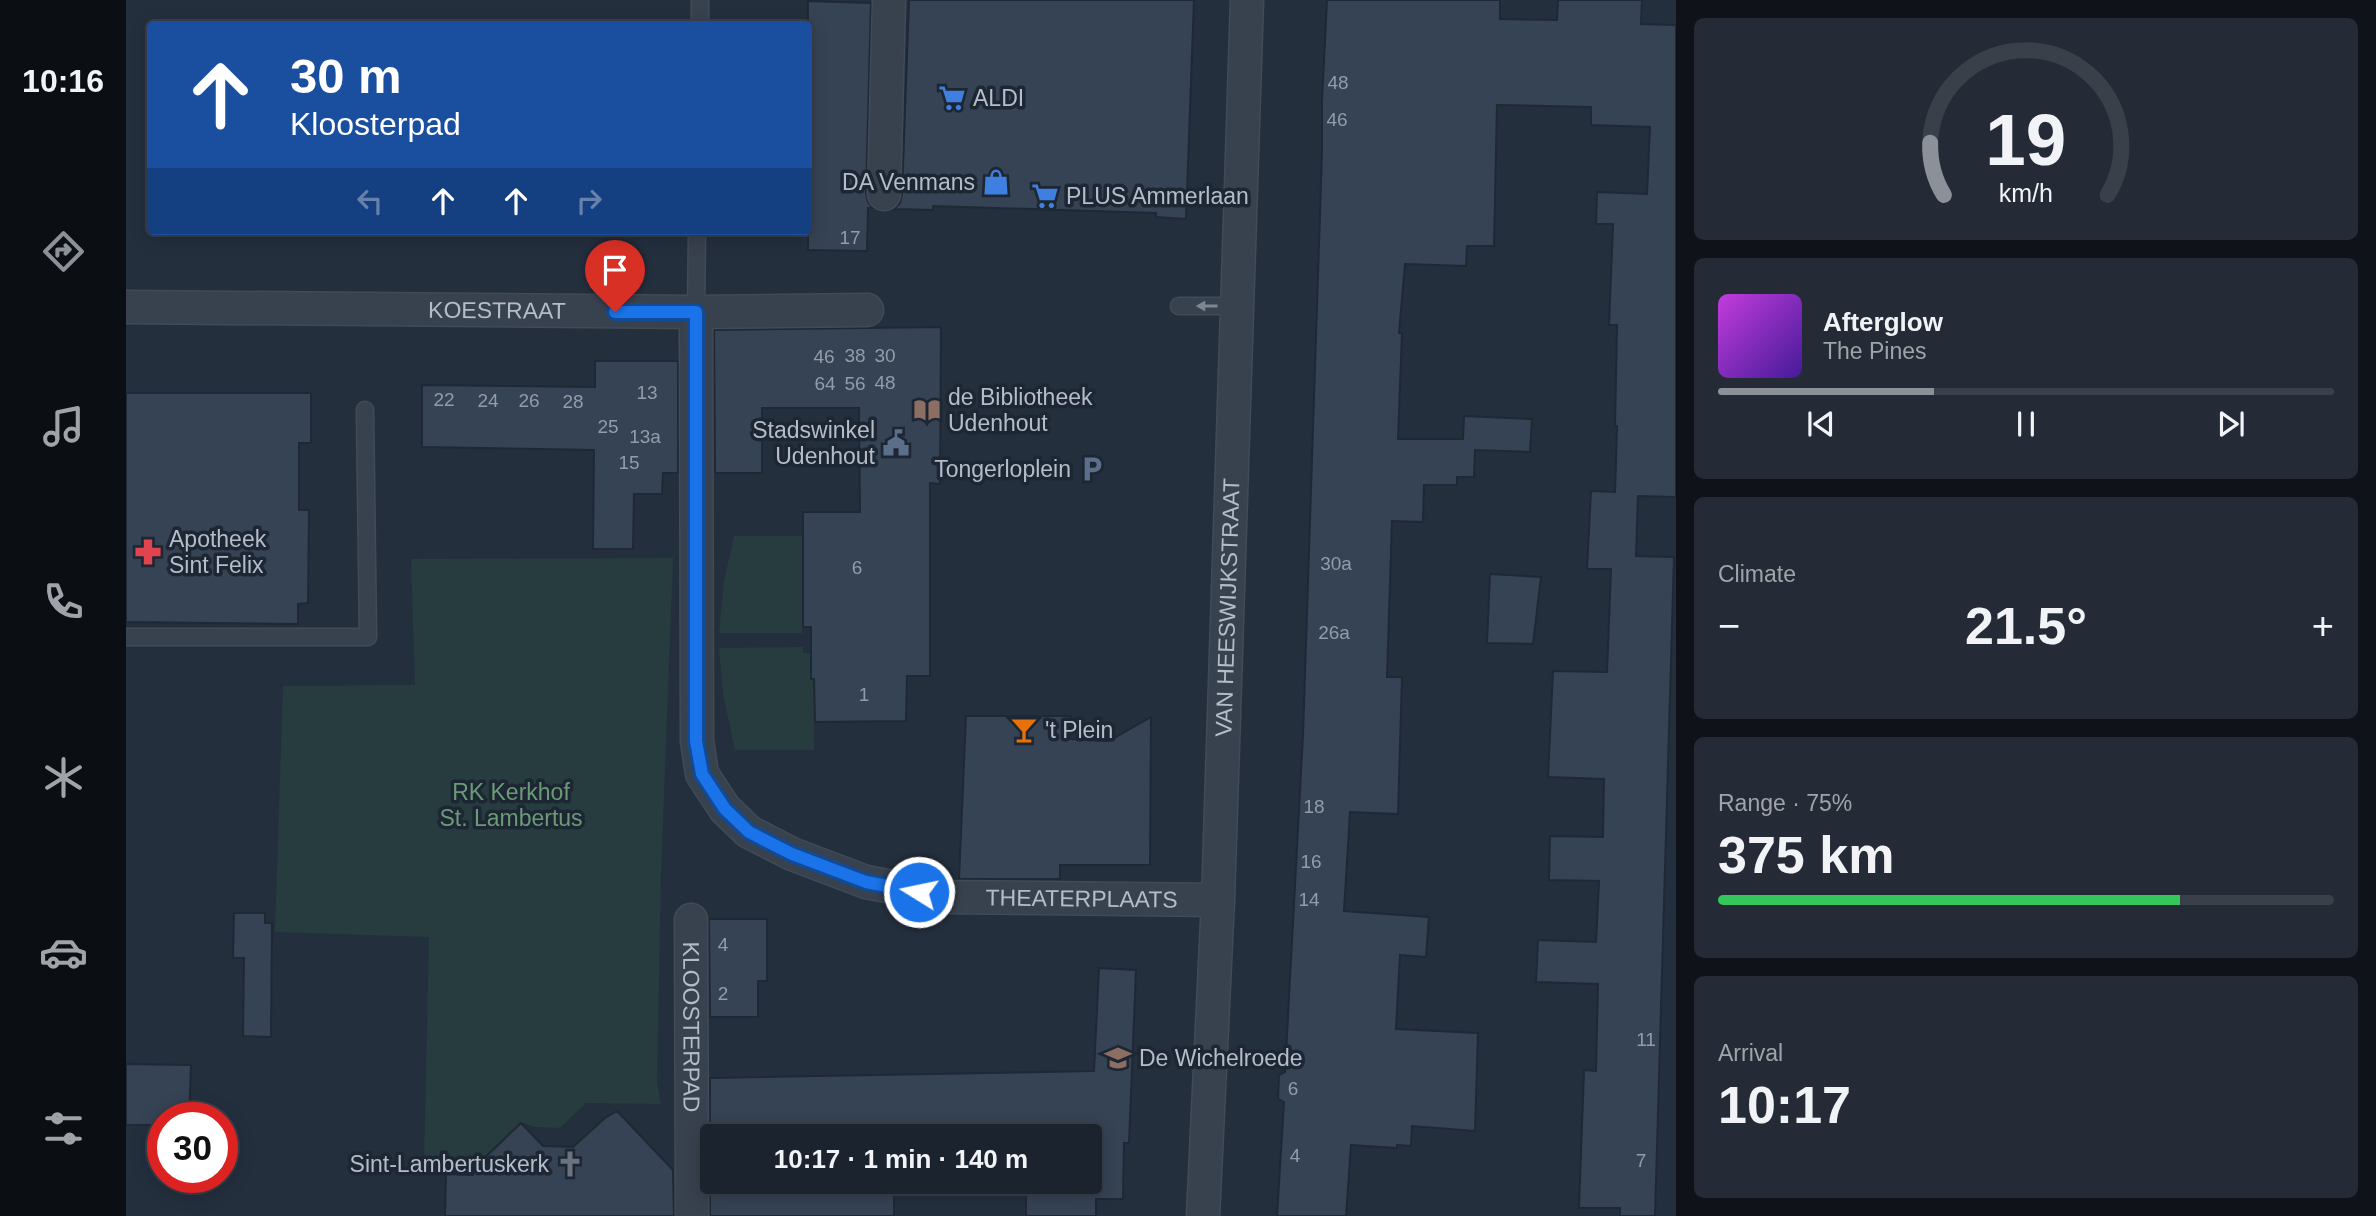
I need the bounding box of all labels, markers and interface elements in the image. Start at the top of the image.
icon: ahead [175,49,266,140]
text: 30 m [290,49,402,103]
text: 10:16 [22,63,104,99]
house number: 48 [1327,72,1349,93]
supermarket icon: ALDI [937,83,967,113]
place label: ALDI [973,85,1024,111]
text: 19 [1986,99,2066,180]
text: Kloosterpad [290,106,461,142]
house number: 46 [1326,109,1348,130]
shop icon: DA Venmans [981,167,1011,197]
place label: DA Venmans [842,169,975,195]
text: km/h [1999,179,2053,207]
supermarket icon: PLUS Ammerlaan [1030,181,1060,211]
icon: left [351,182,389,220]
icon: ahead [424,182,462,220]
icon: ahead [497,182,535,220]
icon: right [570,182,608,220]
place label: PLUS Ammerlaan [1066,183,1249,209]
icon: directions [39,227,88,276]
house number: 17 [839,227,861,248]
pin [585,240,645,312]
icon: arrive [596,251,634,289]
street label: KOESTRAAT [428,297,566,324]
one-way arrow [1196,300,1218,312]
text: Afterglow [1823,307,1943,337]
text: The Pines [1823,338,1927,364]
house number: 38 [844,345,866,366]
house number: 30 [874,345,896,366]
house number: 46 [813,346,835,367]
house number: 48 [874,372,896,393]
house number: 64 [814,373,836,394]
house number: 56 [844,373,866,394]
house number: 13 [636,382,658,403]
place label: de Bibliotheek Udenhout [948,384,1093,436]
house number: 22 [433,389,455,410]
house number: 24 [477,390,499,411]
house number: 26 [518,390,540,411]
house number: 28 [562,391,584,412]
library icon: de Bibliotheek Udenhout [912,395,942,425]
icon: music [39,402,88,451]
icon: previous [1802,405,1840,443]
icon: pause [2007,405,2045,443]
icon: next [2212,405,2250,443]
house number: 25 [597,416,619,437]
place label: Stadswinkel Udenhout [752,417,876,469]
house number: 13a [629,426,661,447]
public building icon: Stadswinkel Udenhout [881,428,911,458]
house number: 15 [618,452,640,473]
parking icon: Tongerloplein [1077,454,1107,484]
place label: Tongerloplein [934,456,1071,482]
street label: VAN HEESWIJKSTRAAT [1210,478,1245,737]
place label: Apotheek Sint Felix [169,526,267,578]
pharmacy icon: Apotheek Sint Felix [133,537,163,567]
house number: 30a [1320,553,1352,574]
house number: 6 [852,557,862,578]
text: Climate [1718,561,1796,587]
icon: phone [39,577,88,626]
text: 21.5° [1965,597,2087,655]
text: − [1718,605,1740,647]
text: + [2312,605,2334,647]
house number: 26a [1318,622,1350,643]
house number: 1 [859,684,869,705]
bar icon: 't Plein [1009,715,1039,745]
place label: 't Plein [1045,717,1113,743]
icon: climate [39,753,88,802]
park label: RK Kerkhof St. Lambertus [439,779,583,831]
text: Range · 75% [1718,790,1852,816]
house number: 18 [1303,796,1325,817]
text: 375 km [1718,826,1894,884]
house number: 16 [1300,851,1322,872]
position arrow [882,855,956,929]
street label: THEATERPLAATS [985,884,1178,913]
house number: 14 [1298,889,1320,910]
icon: car [39,928,88,977]
house number: 4 [718,934,729,955]
street label: KLOOSTERPAD [678,942,705,1112]
house number: 2 [718,983,728,1004]
house number: 11 [1636,1029,1656,1050]
text: Arrival [1718,1040,1783,1066]
school or university icon: De Wichelroede [1103,1043,1133,1073]
place label: De Wichelroede [1139,1045,1303,1071]
text: 10:17 [1718,1076,1851,1134]
house number: 6 [1288,1078,1298,1099]
speed limit sign: 30 [147,1102,238,1193]
icon: filters [39,1104,88,1153]
text: 10:17 · 1 min · 140 m [774,1144,1028,1174]
house number: 4 [1290,1145,1301,1166]
church icon: Sint-Lambertuskerk [555,1149,585,1179]
house number: 7 [1636,1150,1646,1171]
place label: Sint-Lambertuskerk [350,1151,549,1177]

